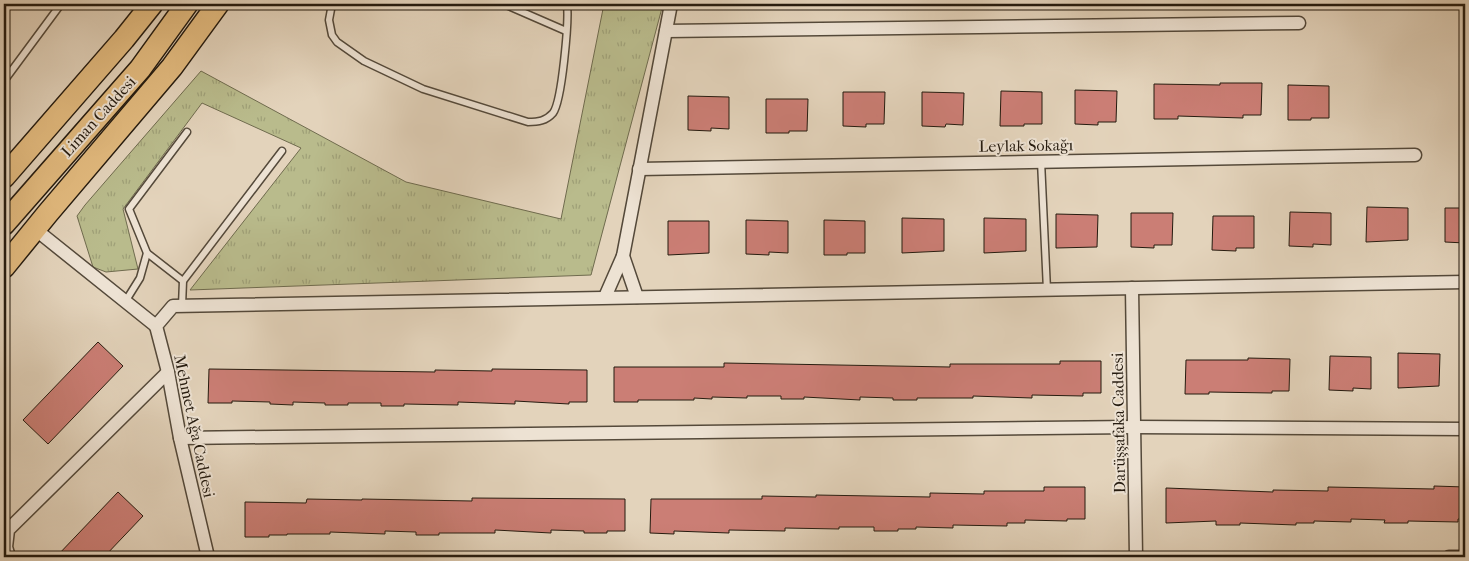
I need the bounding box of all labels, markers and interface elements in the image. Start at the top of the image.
street label: Liman Caddesi [57,72,140,161]
street label: Leylak Sokağı [979,135,1074,156]
street label: Darüşşafaka Caddesi [1108,352,1130,493]
street label: Mehmet Ağa Caddesi [170,353,219,499]

